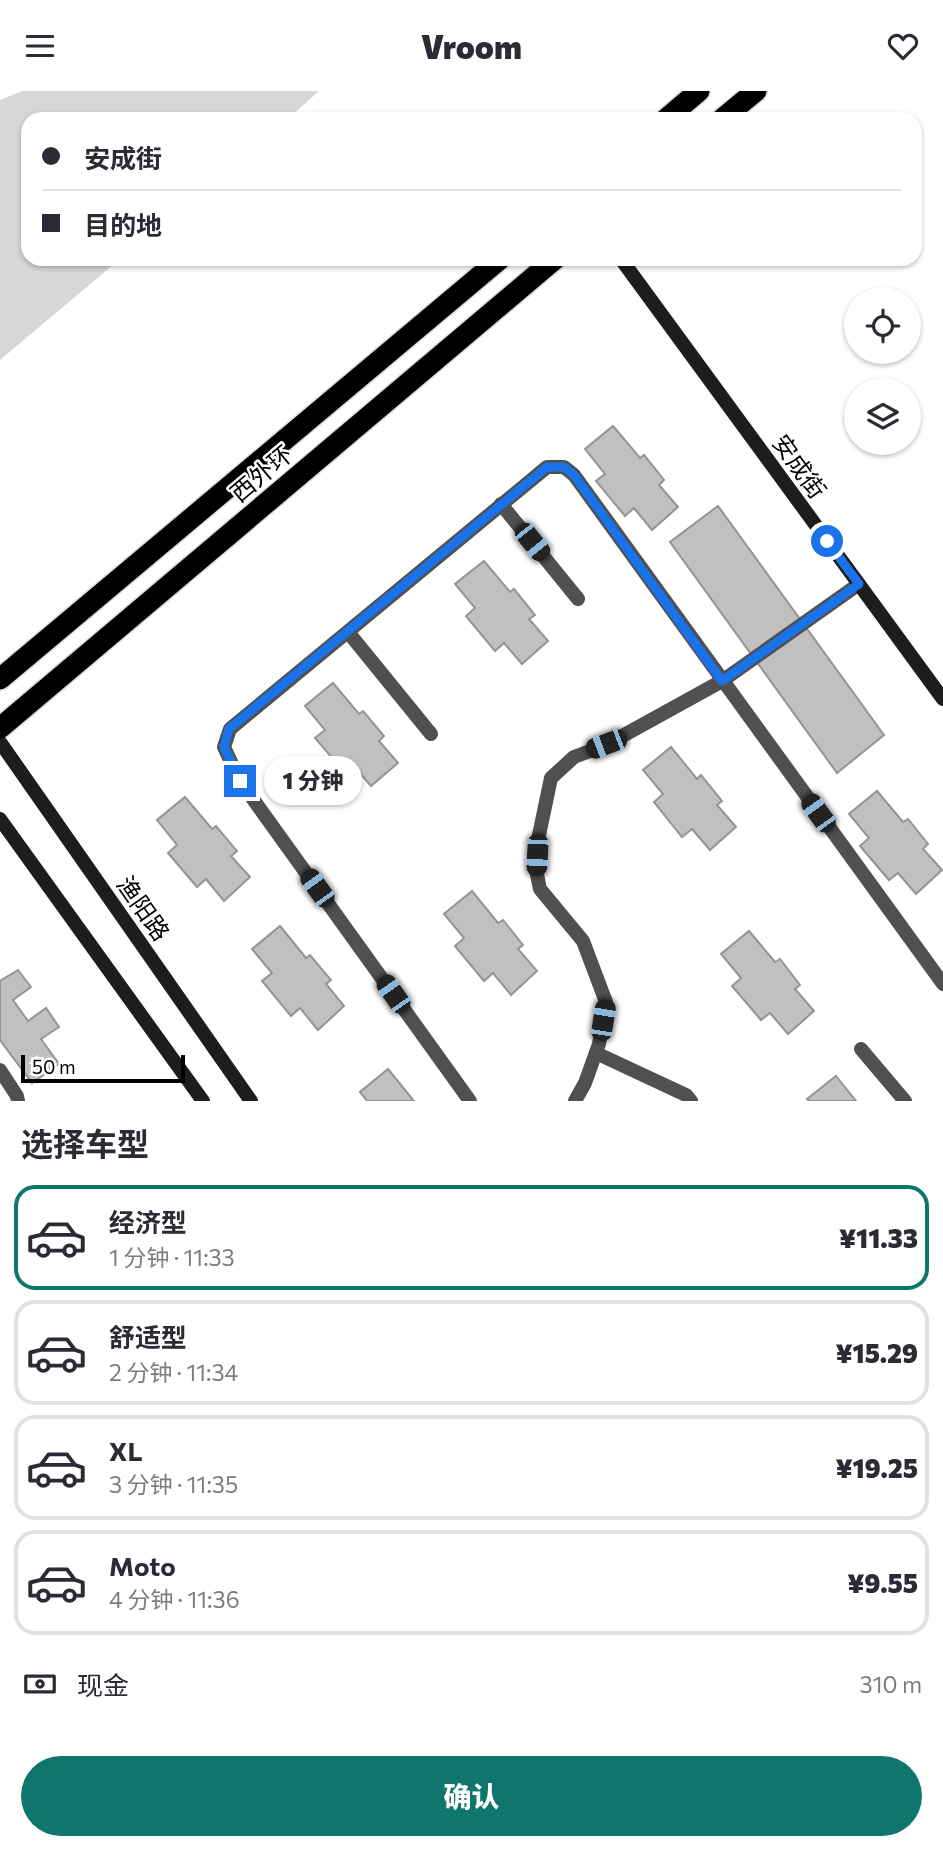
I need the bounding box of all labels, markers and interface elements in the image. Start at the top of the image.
text: Vroom [421,26,522,66]
icon: menu [21,27,59,65]
icon: heart [884,27,922,65]
text: 安成街 [84,142,162,173]
text: 目的地 [84,209,162,240]
map controls [844,287,921,455]
button: locate [844,287,921,364]
button: layers [844,378,921,455]
street label: 安成街 [767,428,833,504]
street label: 西外环 [224,439,298,507]
car [511,519,554,565]
route start [811,525,843,557]
car [583,727,630,761]
callout: 1 分钟 [264,757,362,805]
route end [224,765,256,797]
text: 1 分钟 [282,766,344,794]
car [798,790,839,836]
car [526,833,549,877]
car [297,865,338,911]
street label: 渔阳路 [111,870,177,946]
car [373,971,414,1017]
car [590,998,617,1042]
scale bar [21,1052,186,1084]
text: 50 m [32,1055,76,1078]
text: 选择车型 [21,1123,149,1163]
icon: car [25,1206,88,1269]
text: 经济型 [109,1206,187,1237]
text: ¥11.33 [839,1222,918,1253]
text: 1 分钟 · 11:33 [109,1243,235,1271]
icon: car [25,1321,88,1384]
text: 舒适型 [109,1321,187,1352]
text: ¥15.29 [836,1337,918,1368]
text: 2 分钟 · 11:34 [109,1358,238,1386]
text: XL [109,1435,143,1466]
icon: car [25,1436,88,1499]
text: ¥19.25 [835,1452,918,1483]
text: 3 分钟 · 11:35 [109,1470,238,1498]
text: Moto [109,1550,176,1581]
icon: car [25,1551,88,1614]
text: ¥9.55 [847,1567,918,1598]
text: 4 分钟 · 11:36 [109,1585,240,1613]
icon: cash [21,1665,59,1703]
text: 现金 [77,1669,129,1700]
text: 310 m [860,1670,922,1698]
button: 确认 [21,1756,922,1836]

